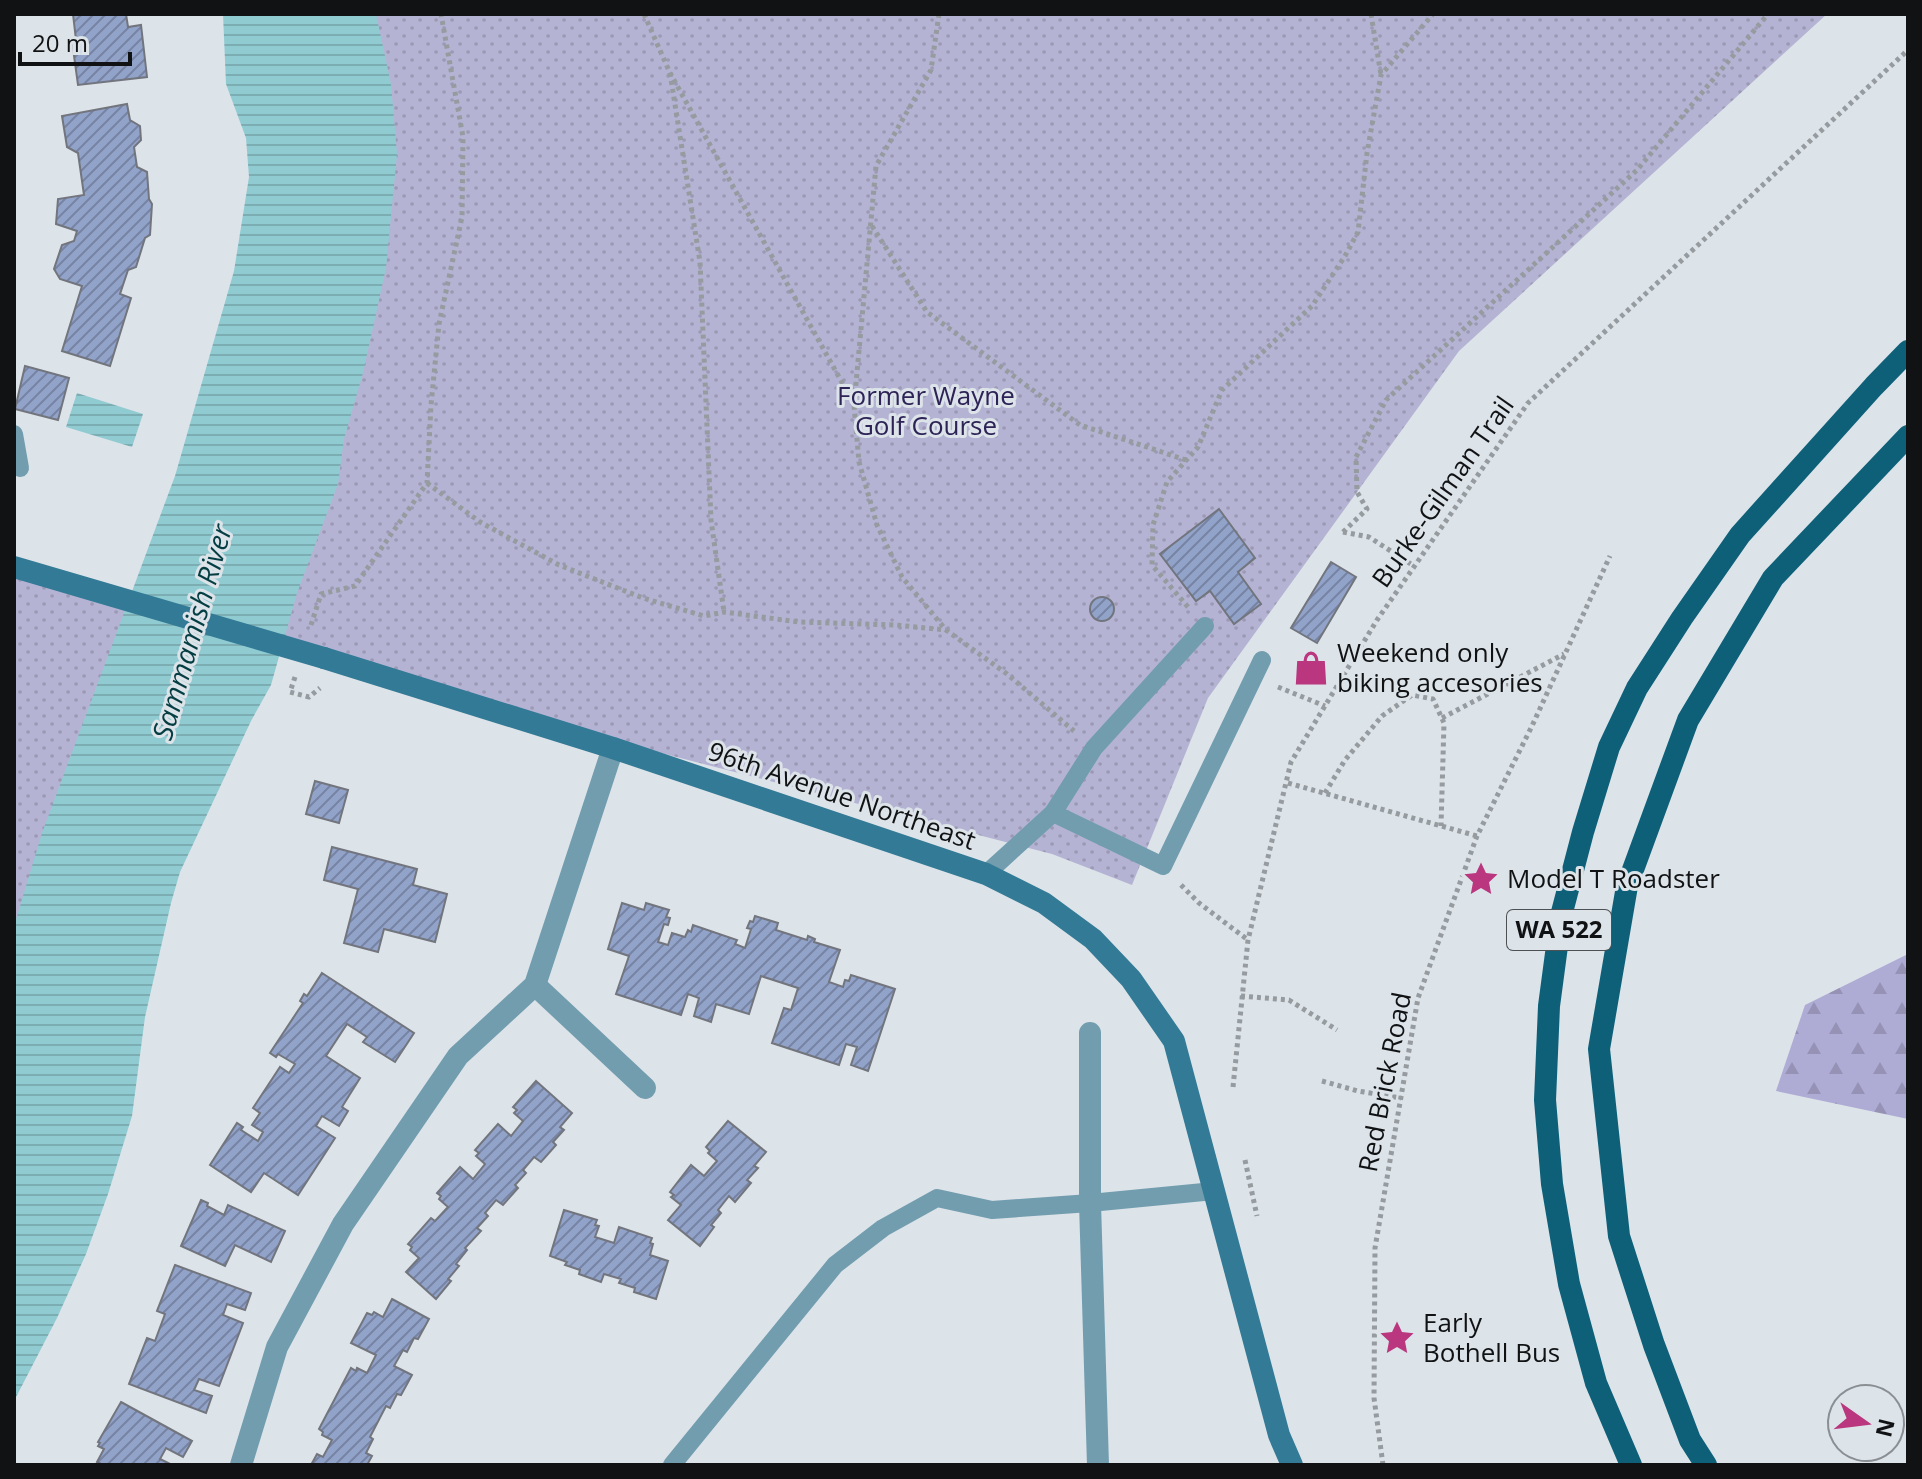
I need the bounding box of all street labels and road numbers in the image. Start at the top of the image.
street label: Burke-Gilman Trail [1363,389,1522,594]
street label: 96th Avenue Northeast [704,732,981,858]
road number: WA 522 [1507,910,1611,950]
street label: Red Brick Road [1349,989,1419,1175]

